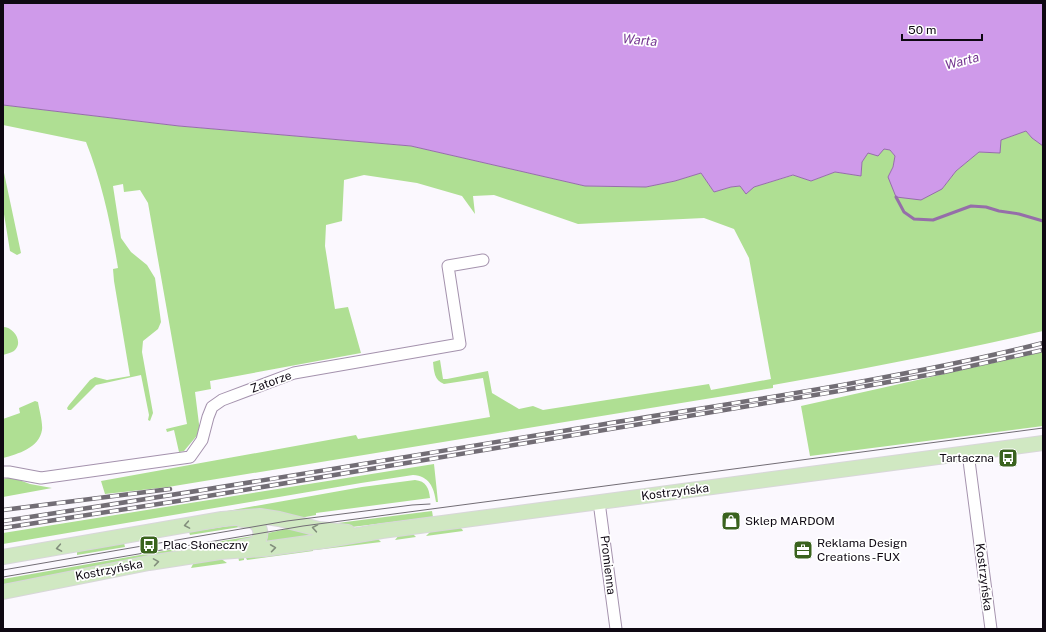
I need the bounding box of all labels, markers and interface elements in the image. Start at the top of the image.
scale bar [902,16,982,42]
text: 50 m [908,23,936,37]
water label: Warta [622,31,658,49]
water label: Warta [943,49,981,73]
street label: Zatorze [249,368,294,396]
bus stop icon: Tartaczna [997,447,1019,469]
place label: Tartaczna [939,451,994,465]
street label: Kostrzyńska [640,481,710,503]
shop icon: Sklep MARDOM [720,510,742,532]
place label: Sklep MARDOM [745,514,835,528]
one-way arrow [184,520,191,529]
one-way arrow [312,524,319,533]
bus stop icon: Plac Słoneczny [138,534,160,556]
street label: Promienna [597,535,619,595]
place label: Reklama Design Creations -FUX [817,536,907,564]
place label: Plac Słoneczny [163,538,249,552]
office icon: Reklama Design Creations -FUX [792,539,814,561]
street label: Kostrzyńska [973,542,995,612]
one-way arrow [56,543,62,551]
one-way arrow [270,543,276,552]
street label: Kostrzyńska [74,557,144,583]
one-way arrow [153,558,159,567]

